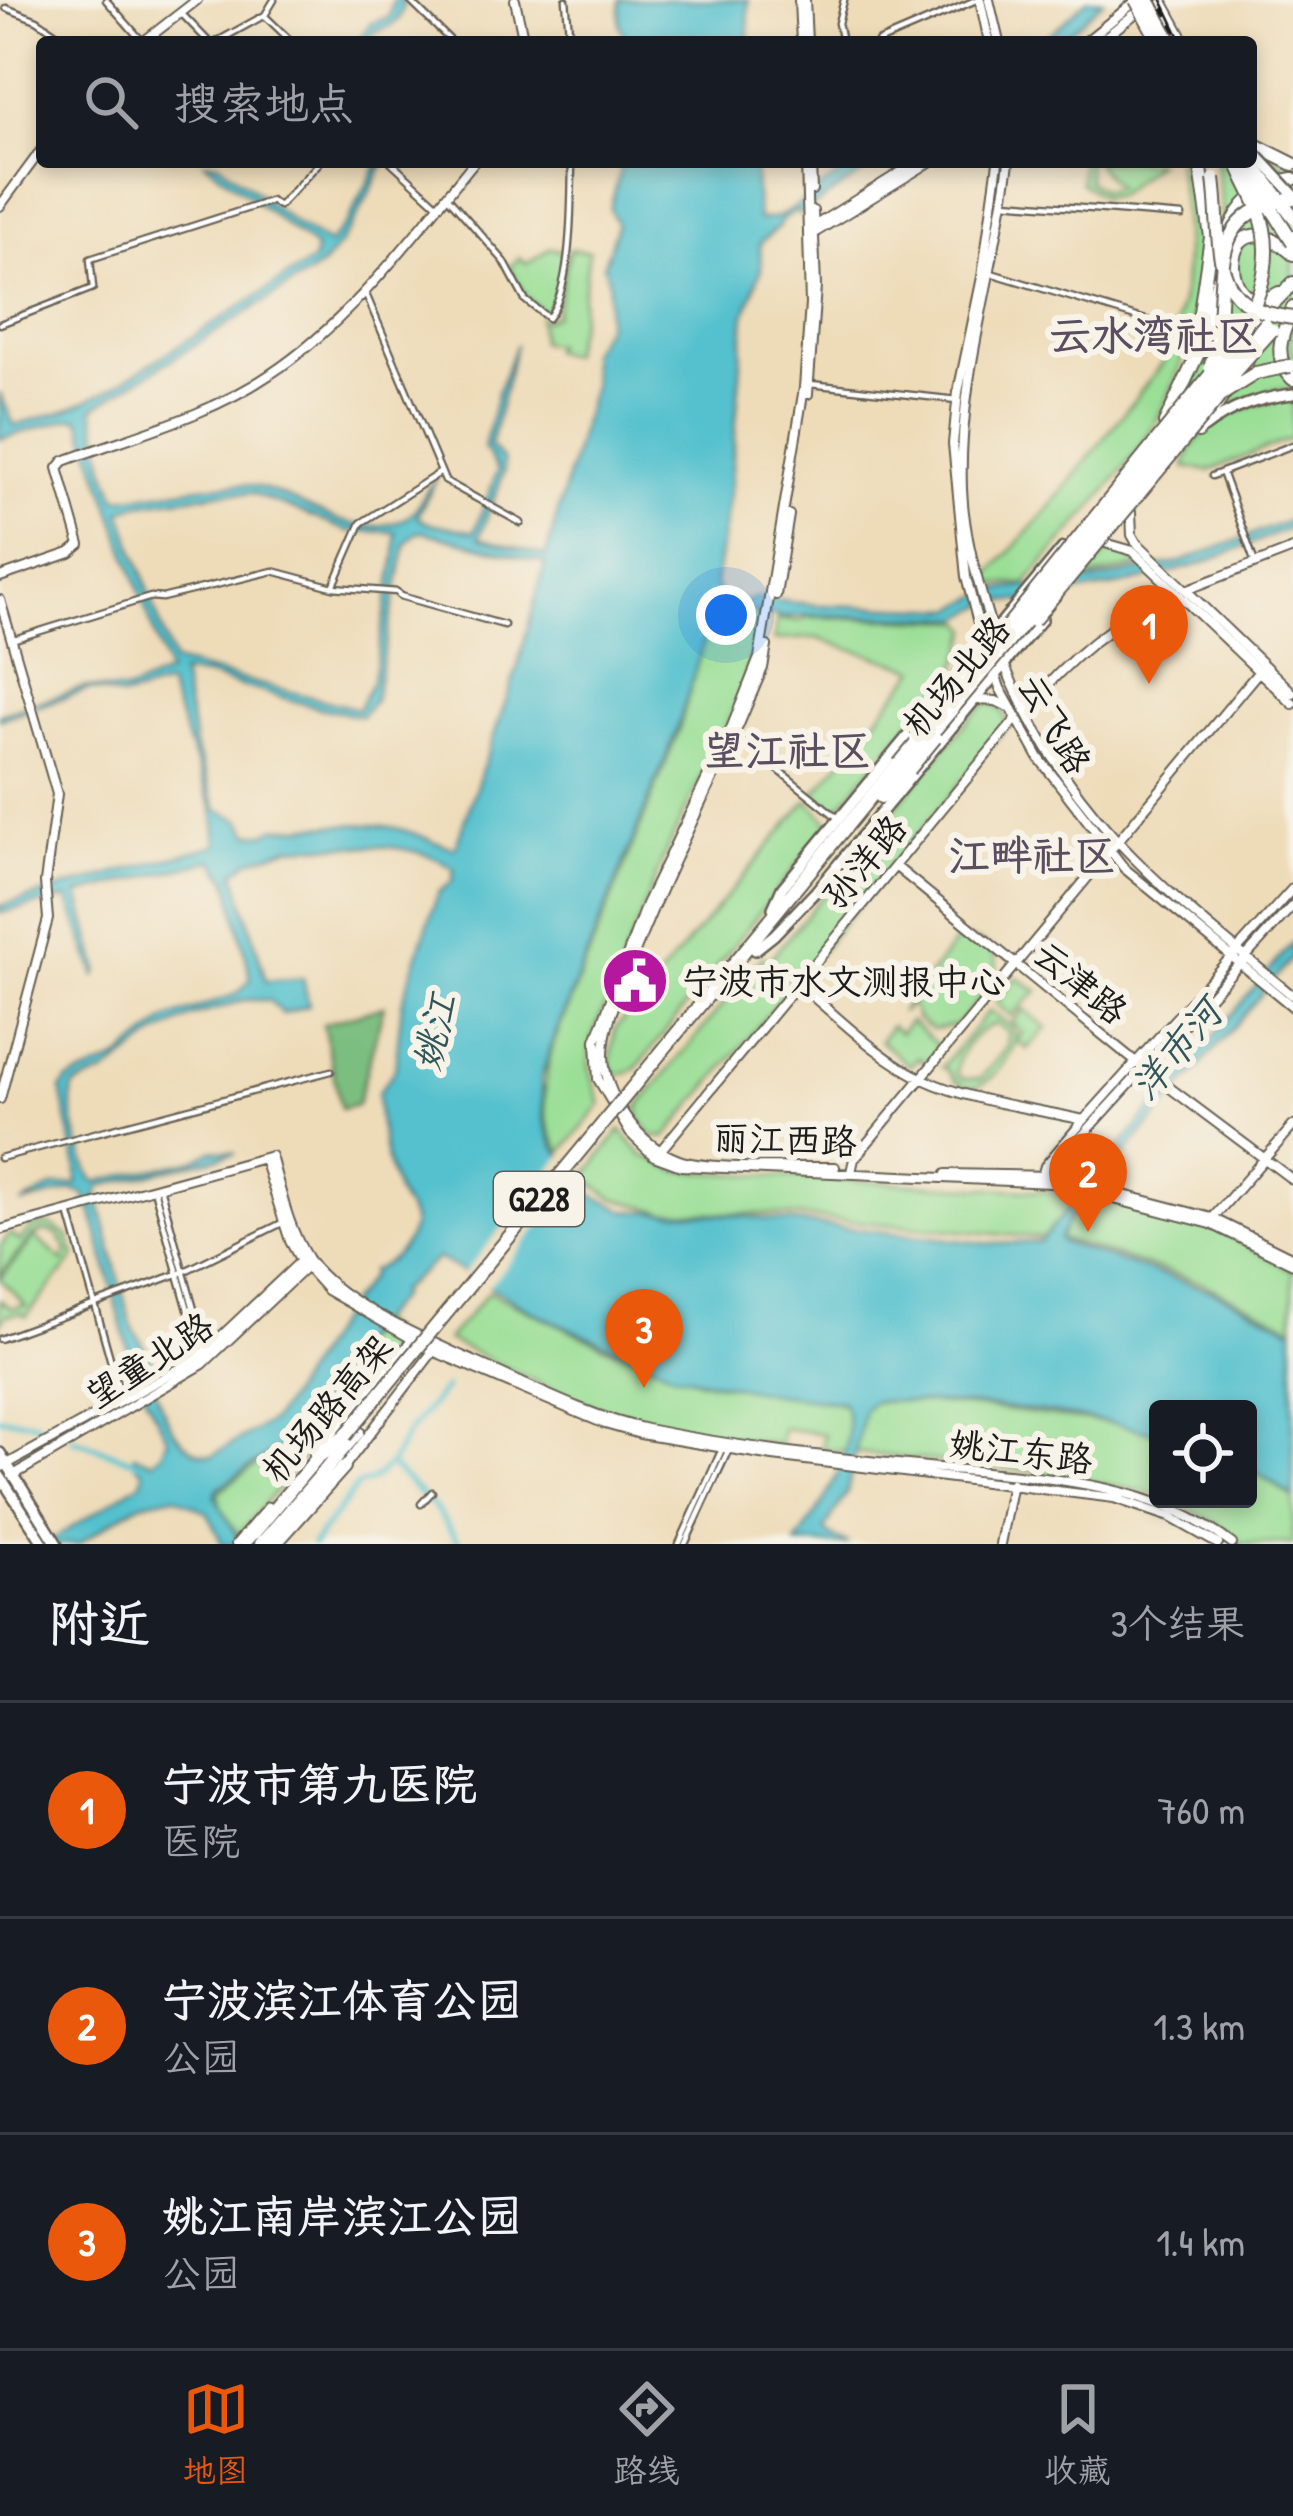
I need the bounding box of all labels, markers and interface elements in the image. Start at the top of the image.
search box [36,36,1257,168]
icon: search [78,69,144,135]
text: 搜索地点 [174,72,354,133]
district label: 云水湾社区 [1049,306,1259,363]
your location [696,585,756,645]
pin: 1 [1110,585,1188,684]
street label: 机场北路 [891,605,1021,747]
street label: 云飞路 [1007,665,1104,783]
district label: 望江社区 [703,721,871,778]
street label: 孙洋路 [810,804,917,918]
district label: 江畔社区 [948,826,1116,883]
street label: 云津路 [1024,929,1139,1035]
public building icon: 宁波市水文测报中心 [600,946,670,1016]
place label: 宁波市水文测报中心 [682,956,1006,1005]
water label: 洋市河 [1118,982,1237,1111]
water label: 姚江 [399,986,469,1076]
street label: 丽江西路 [712,1112,858,1165]
pin: 2 [1049,1133,1127,1232]
road number: G228 [494,1172,584,1226]
pin: 3 [605,1289,683,1388]
street label: 望童北路 [75,1300,222,1419]
street label: 机场路高架 [250,1323,403,1492]
map controls [1149,1400,1257,1508]
button: locate [1149,1400,1257,1508]
street label: 姚江东路 [947,1417,1096,1484]
text: 附近 [48,1588,150,1657]
text: 3个结果 [1111,1596,1245,1649]
text: 宁波市第九医院 [162,1753,477,1814]
text: 1 [80,1783,94,1836]
text: 760 m [1157,1783,1245,1836]
text: 医院 [162,1814,240,1867]
text: 宁波滨江体育公园 [162,1969,522,2030]
text: 2 [78,1999,96,2052]
text: 1.3 km [1153,1999,1245,2052]
text: 公园 [162,2030,240,2083]
text: 姚江南岸滨江公园 [162,2185,522,2246]
text: 3 [78,2215,96,2268]
text: 1.4 km [1156,2215,1245,2268]
text: 公园 [162,2246,240,2299]
tab: 地图 [183,2376,249,2492]
tab: 路线 [614,2376,680,2492]
tab: 收藏 [1045,2376,1111,2492]

